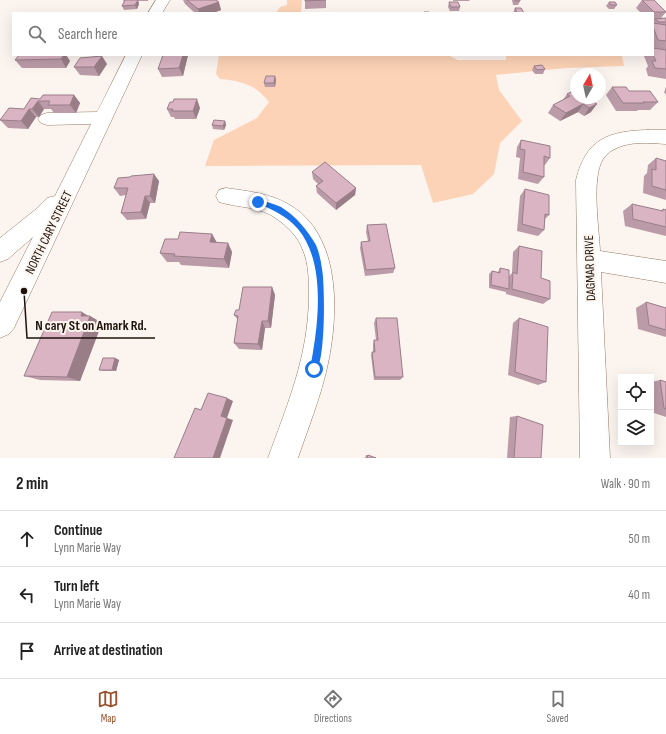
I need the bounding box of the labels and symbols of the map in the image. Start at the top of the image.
north arrow [570,68,606,104]
street label: NORTH CARY STREET [22,188,76,277]
route end [249,193,267,211]
street label: DAGMAR DRIVE [581,235,599,301]
callout: N cary St on Amark Rd. [27,312,155,338]
text: N cary St on Amark Rd. [35,317,147,334]
route start [305,360,323,378]

